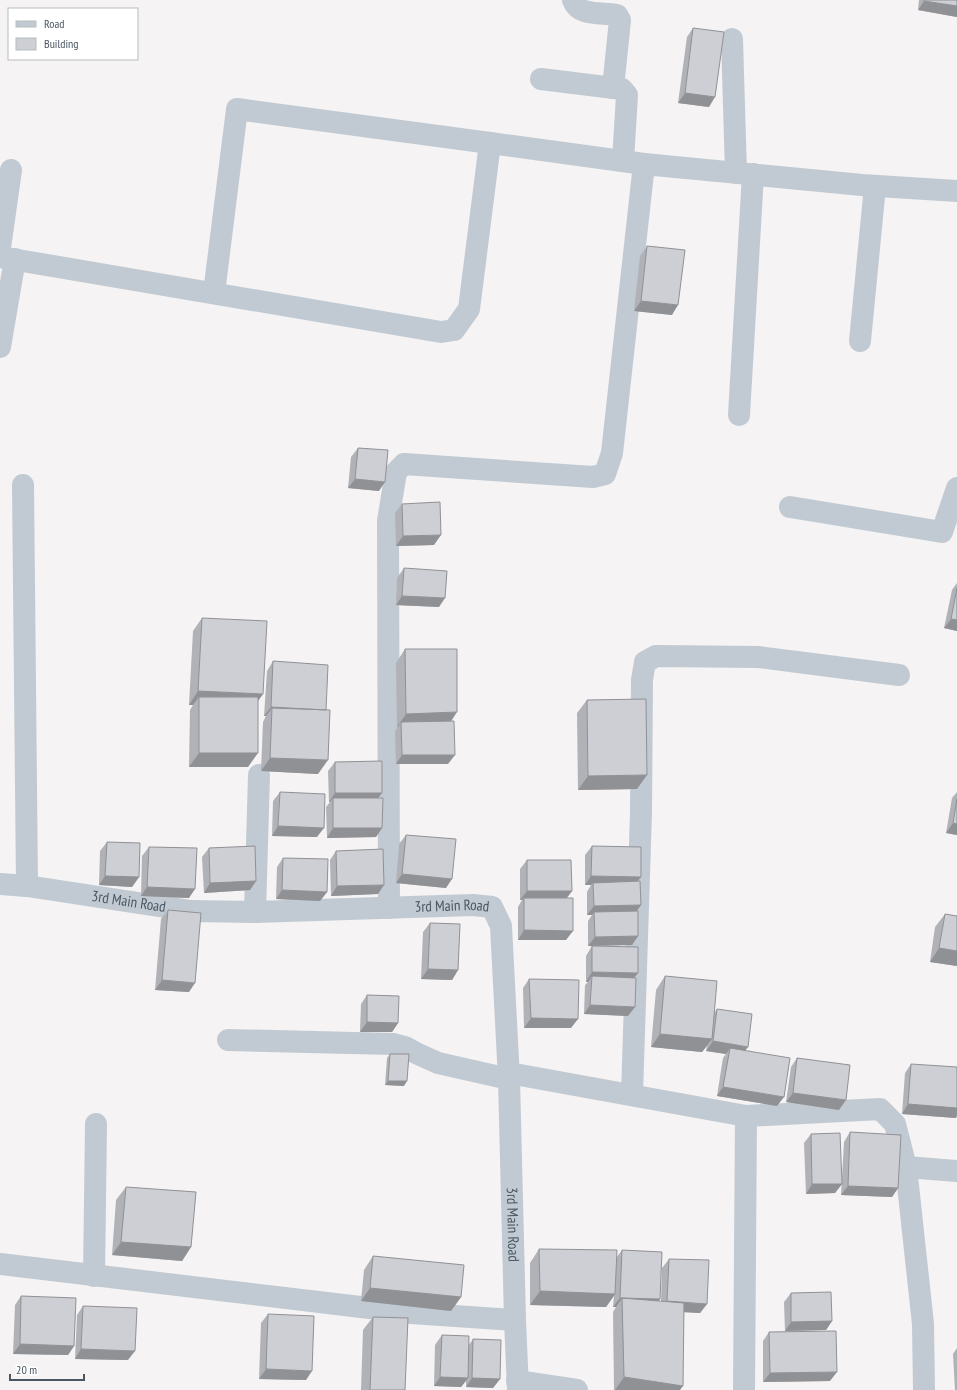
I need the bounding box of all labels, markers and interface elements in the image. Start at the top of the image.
legend [8,8,138,60]
text: Road [44,16,64,31]
text: Building [44,36,79,51]
street label: 3rd Main Road [90,886,167,916]
street label: 3rd Main Road [414,895,490,916]
street label: 3rd Main Road [503,1187,524,1262]
scale bar [10,1356,84,1382]
text: 20 m [16,1362,37,1377]

